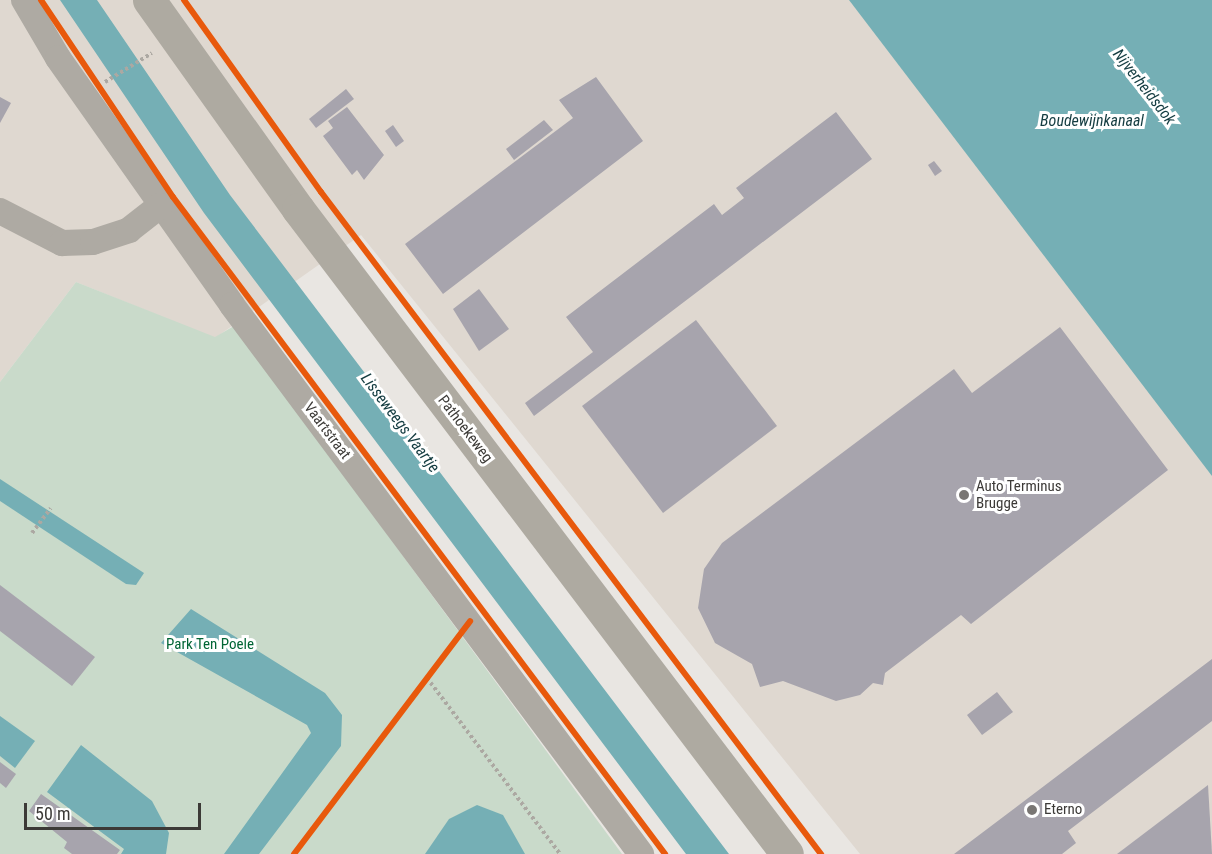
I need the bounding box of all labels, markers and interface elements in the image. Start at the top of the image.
water label: Nijverheidsdok [1108,45,1180,129]
water label: Boudewijnkanaal [1040,111,1144,131]
water label: Lisseweegs Vaartje [357,370,443,476]
street label: Pathoekeweg [434,392,496,466]
street label: Vaartstraat [300,399,354,463]
place label: Auto Terminus Brugge [976,477,1062,512]
marker: Auto Terminus Brugge [957,488,971,502]
park label: Park Ten Poele [166,636,254,654]
scale bar [27,791,204,829]
place label: Eterno [1044,801,1082,819]
text: 50 m [35,803,70,824]
marker: Eterno [1025,803,1039,817]

